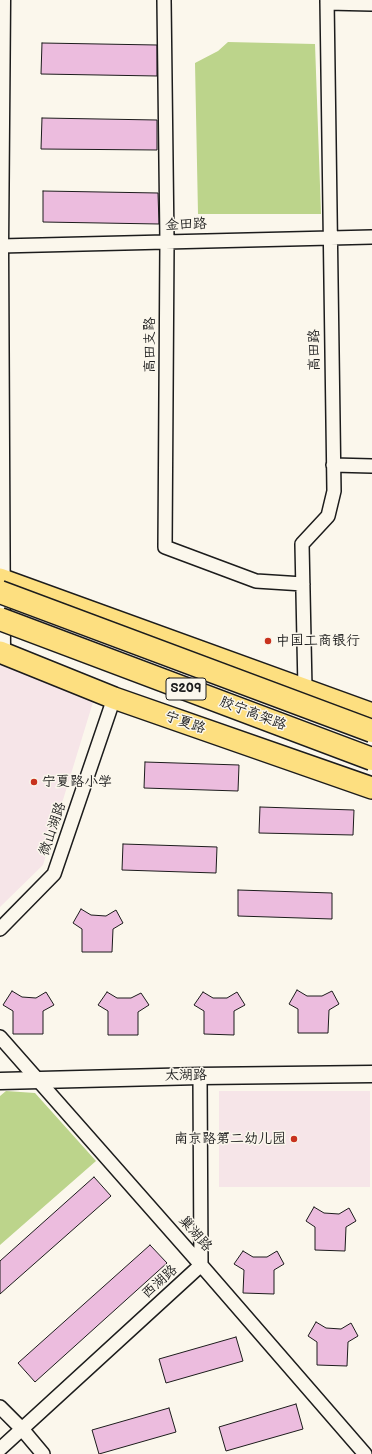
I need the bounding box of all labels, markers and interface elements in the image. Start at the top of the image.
street label: 金田路 [165,216,207,234]
street label: 高田支路 [142,317,158,373]
street label: 高田路 [306,329,324,371]
place label: 中国工商银行 [276,633,360,649]
marker: 中国工商银行 [263,636,273,646]
road number: S209 [166,678,206,700]
street label: 胶宁高架路 [217,694,289,734]
street label: 宁夏路 [162,708,208,738]
place label: 宁夏路小学 [42,774,112,790]
marker: 宁夏路小学 [29,777,39,787]
street label: 微山湖路 [36,800,70,858]
street label: 太湖路 [165,1067,207,1085]
place label: 南京路第二幼儿园 [174,1131,286,1147]
marker: 南京路第二幼儿园 [289,1134,299,1144]
street label: 巢湖路 [175,1213,215,1255]
street label: 西湖路 [139,1262,181,1302]

